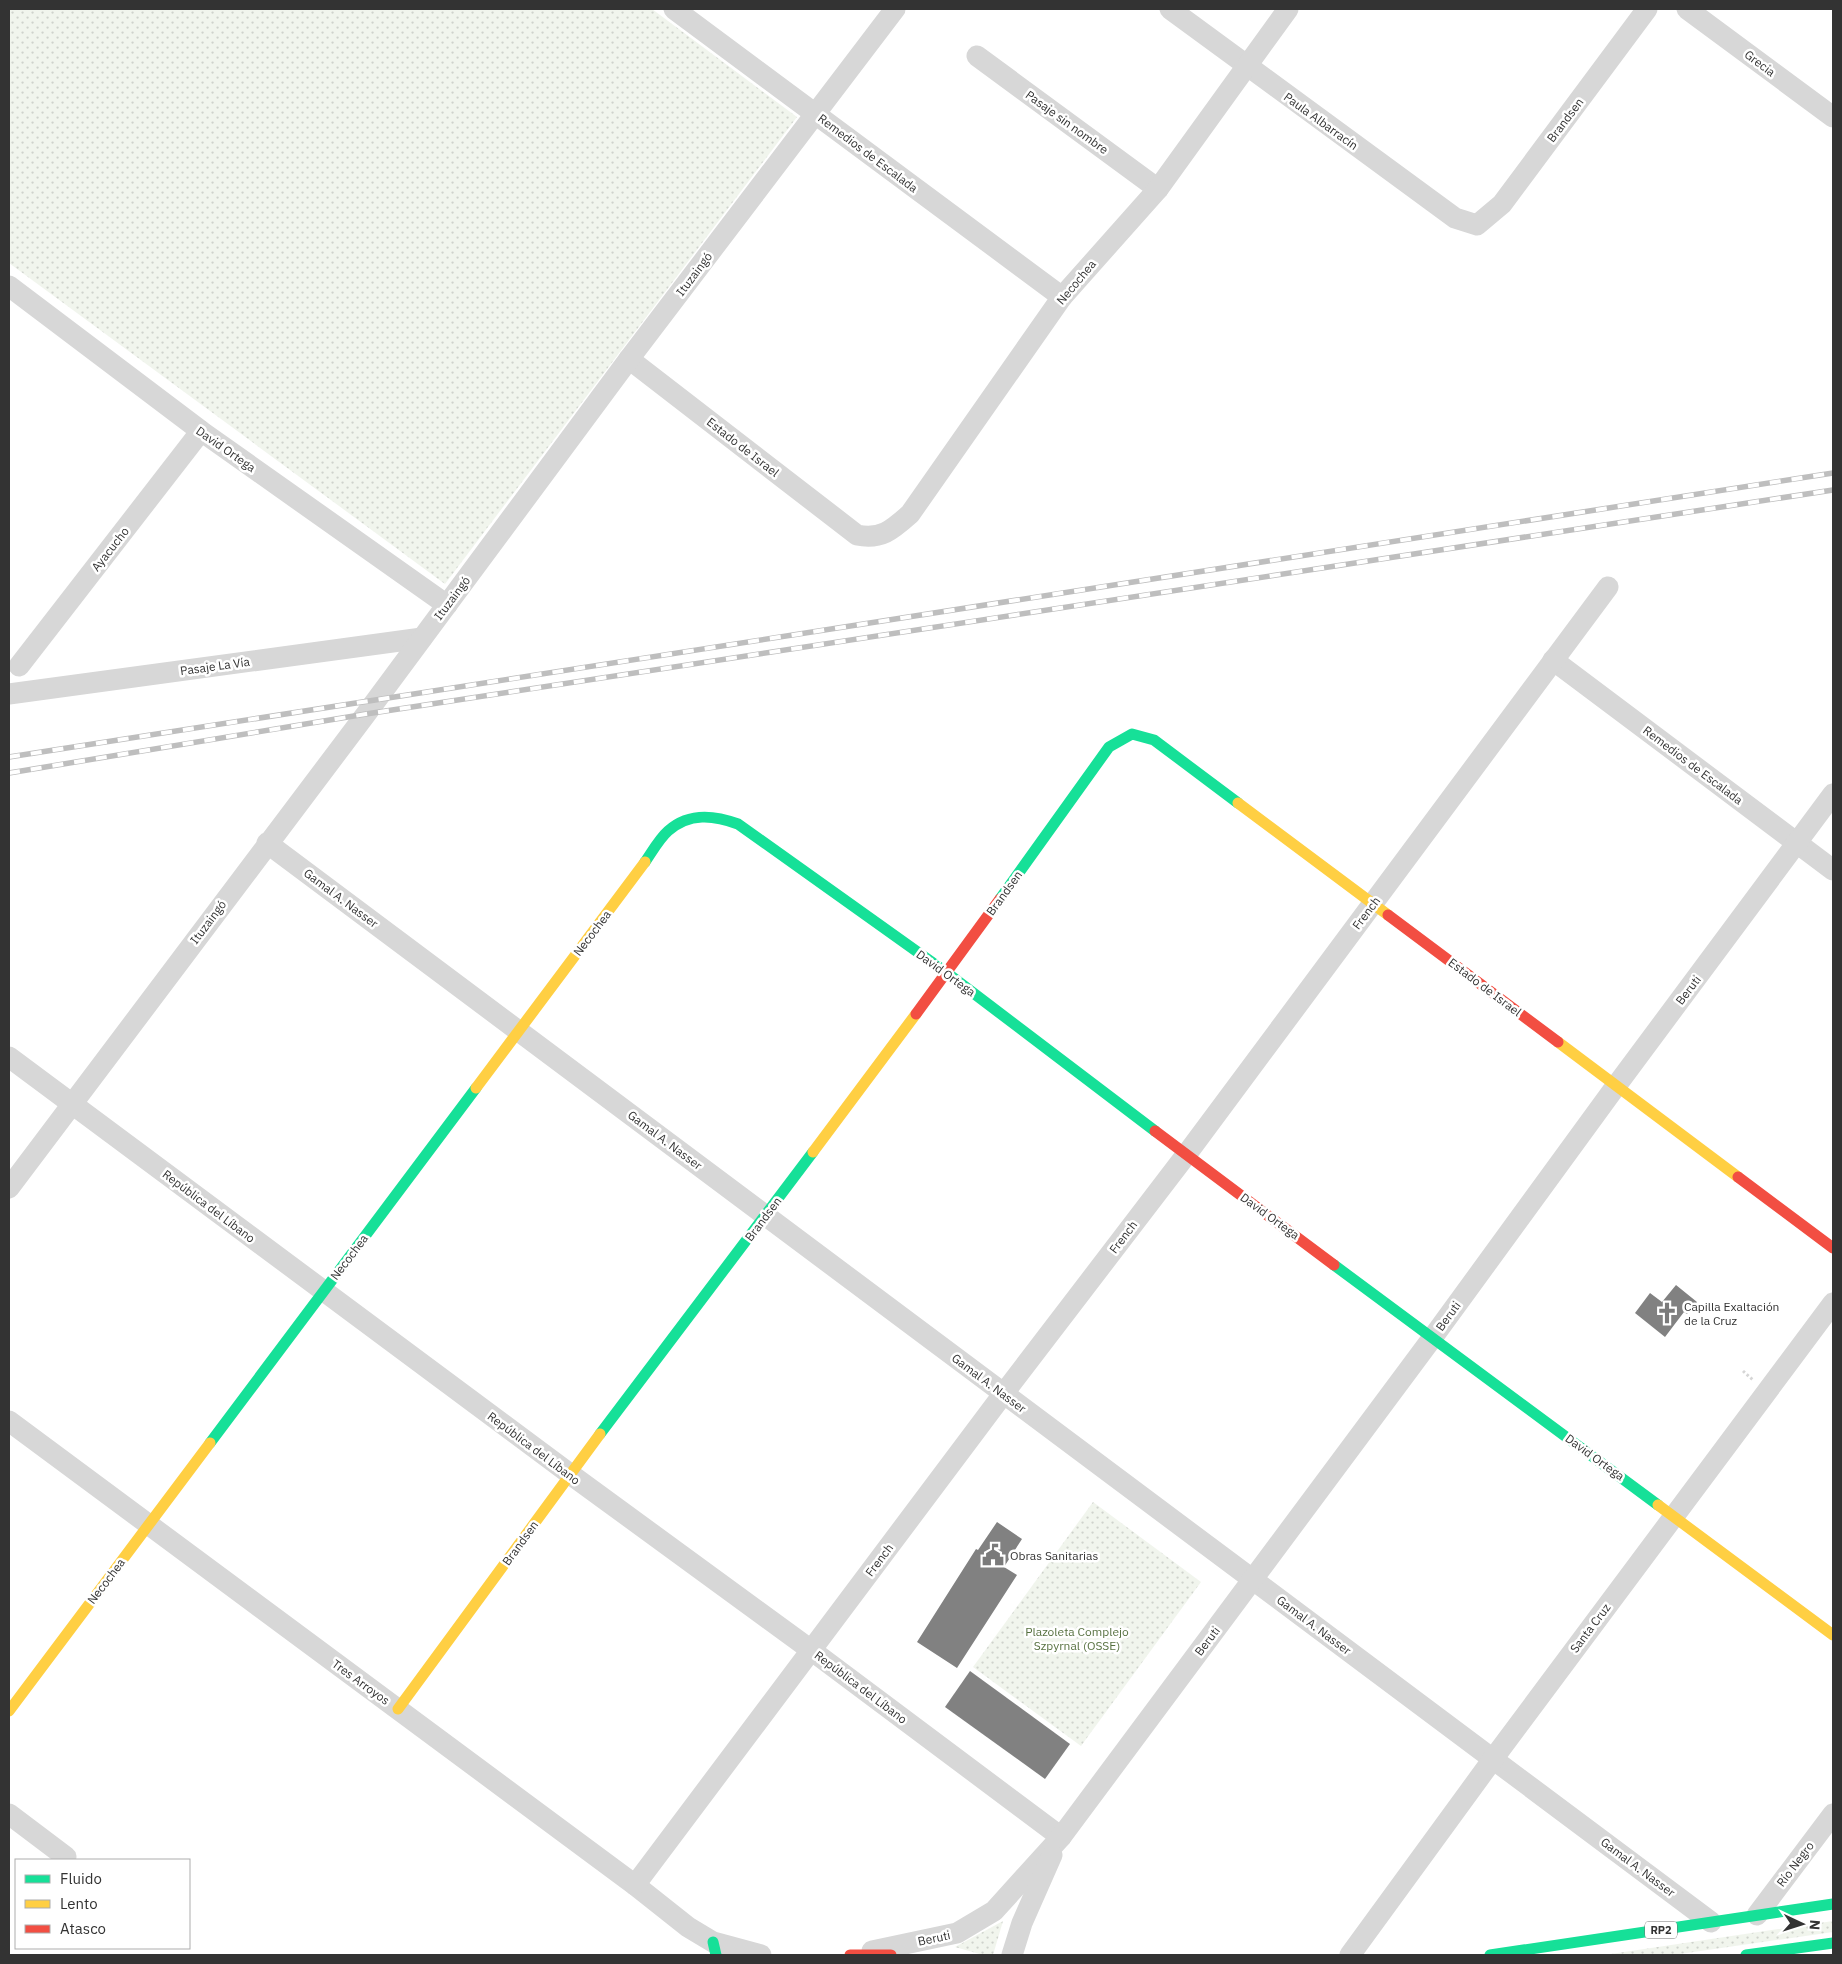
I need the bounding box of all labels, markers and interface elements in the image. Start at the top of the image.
street label: Grecia [1742,47,1779,80]
street label: Pasaje sin nombre [1023,87,1112,157]
street label: Paula Albarracín [1281,89,1361,153]
street label: Brandsen [1543,95,1587,145]
street label: Remedios de Escalada [815,111,921,196]
street label: Ituzaingó [673,249,715,299]
street label: Necochea [1053,256,1099,307]
street label: Estado de Israel [704,414,782,480]
street label: David Ortega [193,423,259,475]
street label: Ayacucho [88,524,132,574]
street label: Ituzaingó [431,573,473,623]
street label: Pasaje La Vía [179,654,251,678]
street label: Remedios de Escalada [1640,723,1746,808]
street label: Gamal A. Nasser [301,865,382,931]
street label: Brandsen [983,868,1025,918]
street label: French [1349,894,1383,932]
street label: Ituzaingó [187,897,229,947]
street label: Necochea [570,907,614,959]
street label: David Ortega [913,947,979,1000]
street label: Estado de Israel [1446,955,1524,1019]
street label: Beruti [1672,972,1704,1008]
street label: Gamal A. Nasser [625,1107,706,1173]
street label: República del Líbano [160,1166,258,1246]
street label: David Ortega [1237,1190,1303,1243]
street label: Brandsen [741,1194,785,1244]
street label: French [1106,1218,1140,1256]
street label: Necochea [327,1231,371,1283]
street label: Beruti [1432,1298,1464,1334]
place label: Capilla Exaltación de la Cruz [1684,1299,1779,1328]
church icon: Capilla Exaltación de la Cruz [1654,1300,1680,1326]
street label: Gamal A. Nasser [949,1350,1030,1416]
street label: República del Líbano [485,1408,583,1488]
street label: David Ortega [1562,1431,1628,1484]
street label: Brandsen [499,1518,541,1568]
street label: French [862,1541,896,1579]
public building icon: Obras Sanitarias [980,1542,1006,1568]
place label: Obras Sanitarias [1010,1548,1099,1563]
street label: Necochea [84,1555,128,1607]
street label: Gamal A. Nasser [1274,1592,1355,1658]
street label: Santa Cruz [1567,1600,1614,1656]
street label: Beruti [1191,1623,1223,1659]
park label: Plazoleta Complejo Szpyrnal (OSSE) [1025,1624,1129,1653]
street label: República del Líbano [812,1647,910,1727]
street label: Tres Arroyos [329,1656,393,1708]
street label: Gamal A. Nasser [1598,1834,1679,1900]
street label: Río Negro [1773,1838,1817,1890]
legend [15,1859,190,1949]
text: Fluido [60,1869,102,1888]
text: Lento [60,1894,98,1913]
north arrow [1777,1899,1827,1949]
text: Atasco [60,1919,106,1938]
text: N [1806,1919,1824,1931]
road number: RP2 [1645,1922,1677,1938]
street label: Beruti [916,1927,952,1949]

